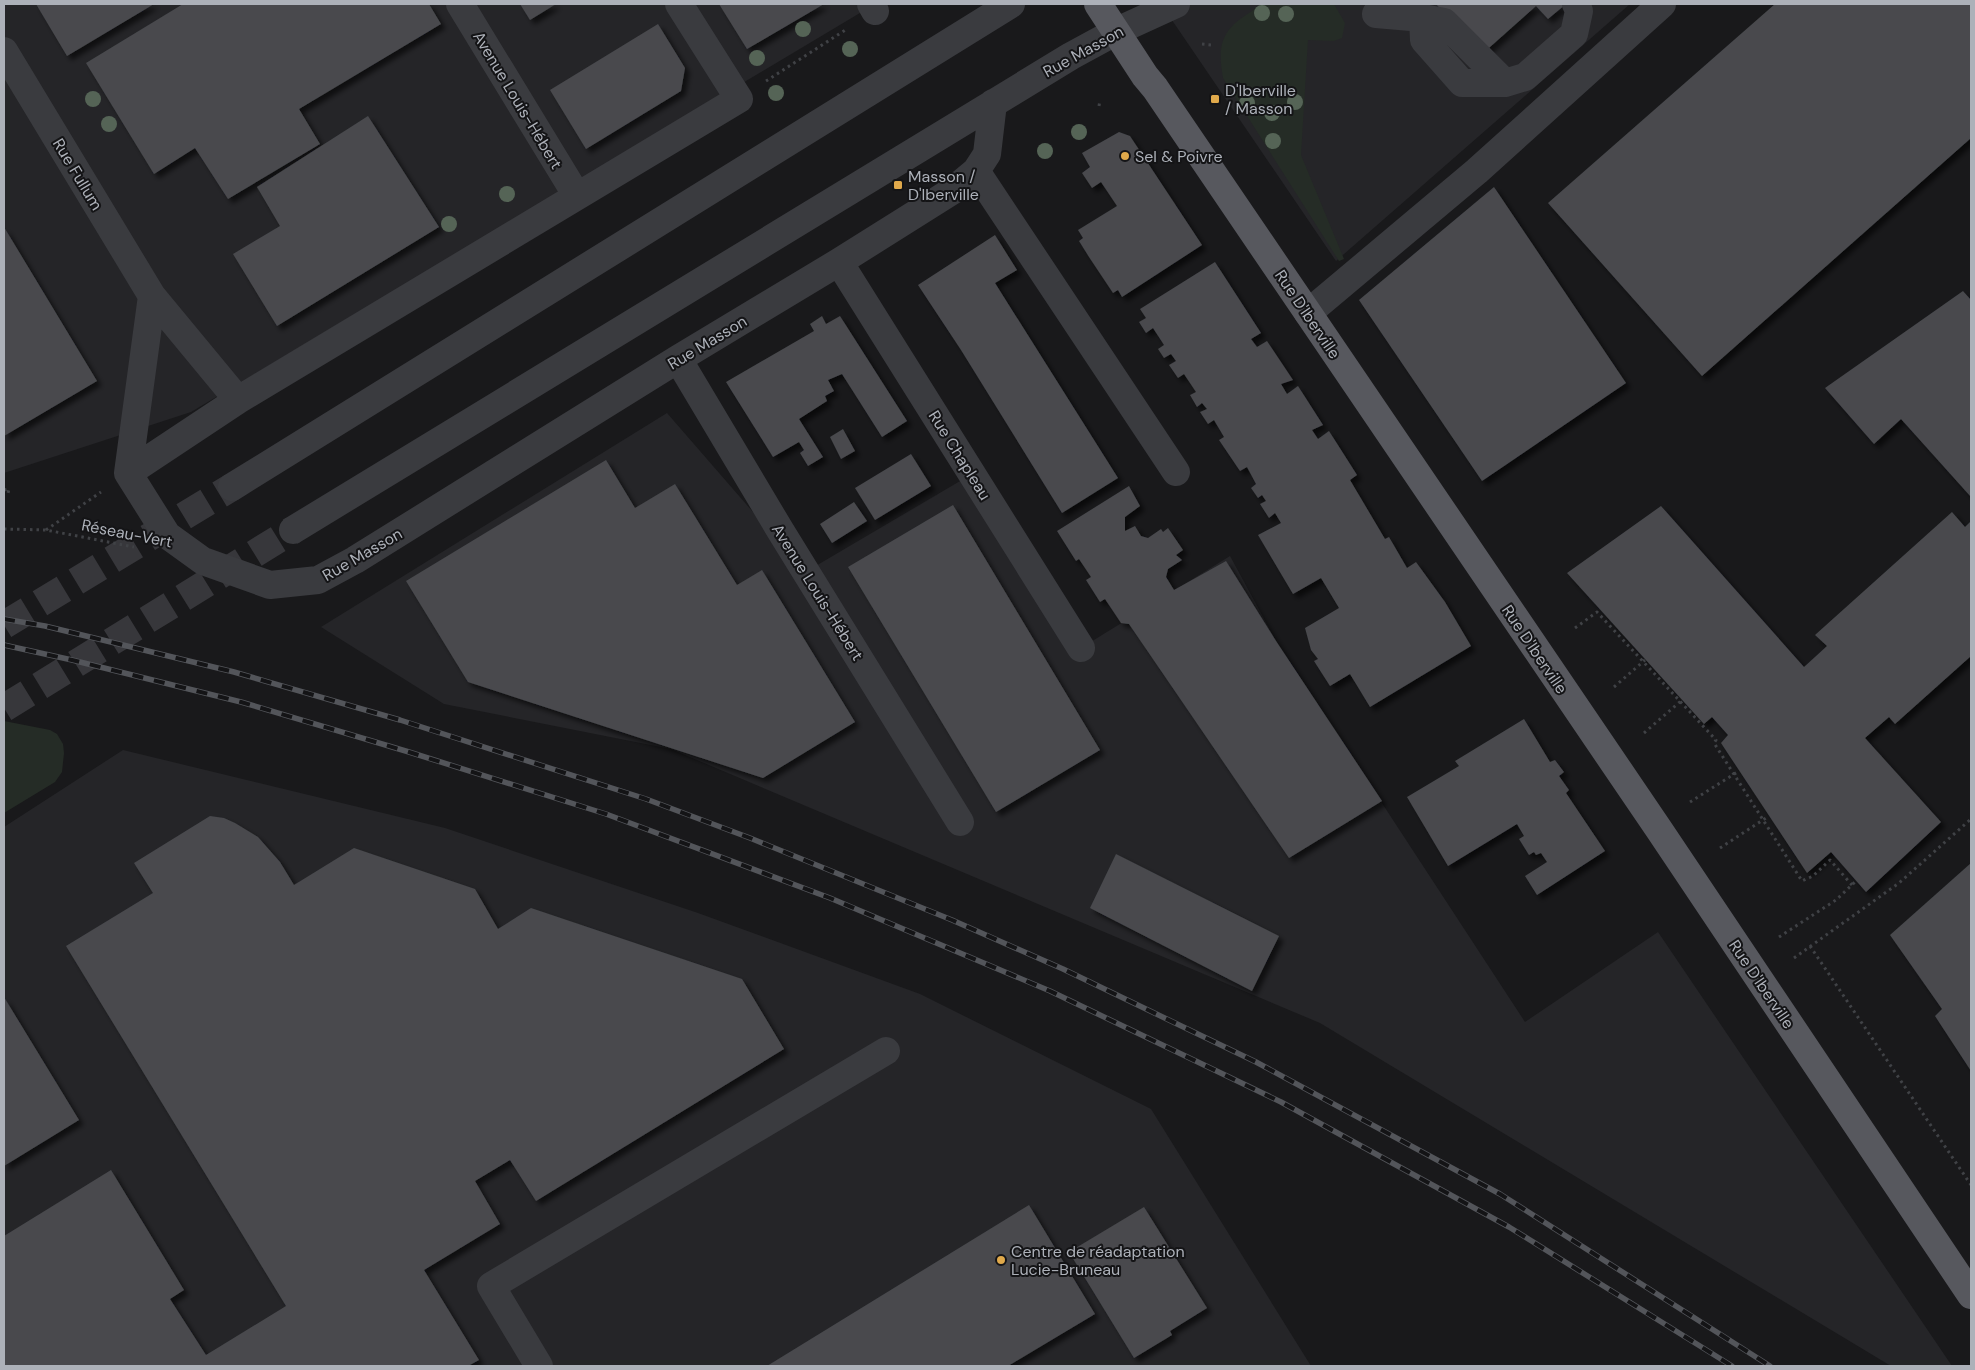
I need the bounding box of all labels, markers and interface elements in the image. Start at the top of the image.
street label: Rue Masson [1039,21,1127,82]
street label: Avenue Louis-Hébert [468,27,567,173]
place label: D'Iberville / Masson [1225,80,1296,119]
marker: D'Iberville / Masson [1209,93,1221,105]
street label: Rue Fullum [48,134,107,214]
place label: Sel & Poivre [1135,146,1222,167]
marker: Sel & Poivre [1119,150,1131,162]
place label: Masson / D'Iberville [908,166,979,205]
marker: Masson / D'Iberville [892,179,904,191]
street label: Rue D'Iberville [1270,266,1345,363]
street label: Rue Masson [664,311,751,374]
street label: Rue Chapleau [924,406,995,504]
street label: Réseau-Vert [80,514,174,553]
street label: Avenue Louis-Hébert [767,520,868,664]
street label: Rue Masson [318,523,406,586]
street label: Rue D'Iberville [1497,601,1572,698]
street label: Rue D'Iberville [1724,936,1799,1033]
place label: Centre de réadaptation Lucie-Bruneau [1011,1241,1185,1280]
marker: Centre de réadaptation Lucie-Bruneau [995,1254,1007,1266]

